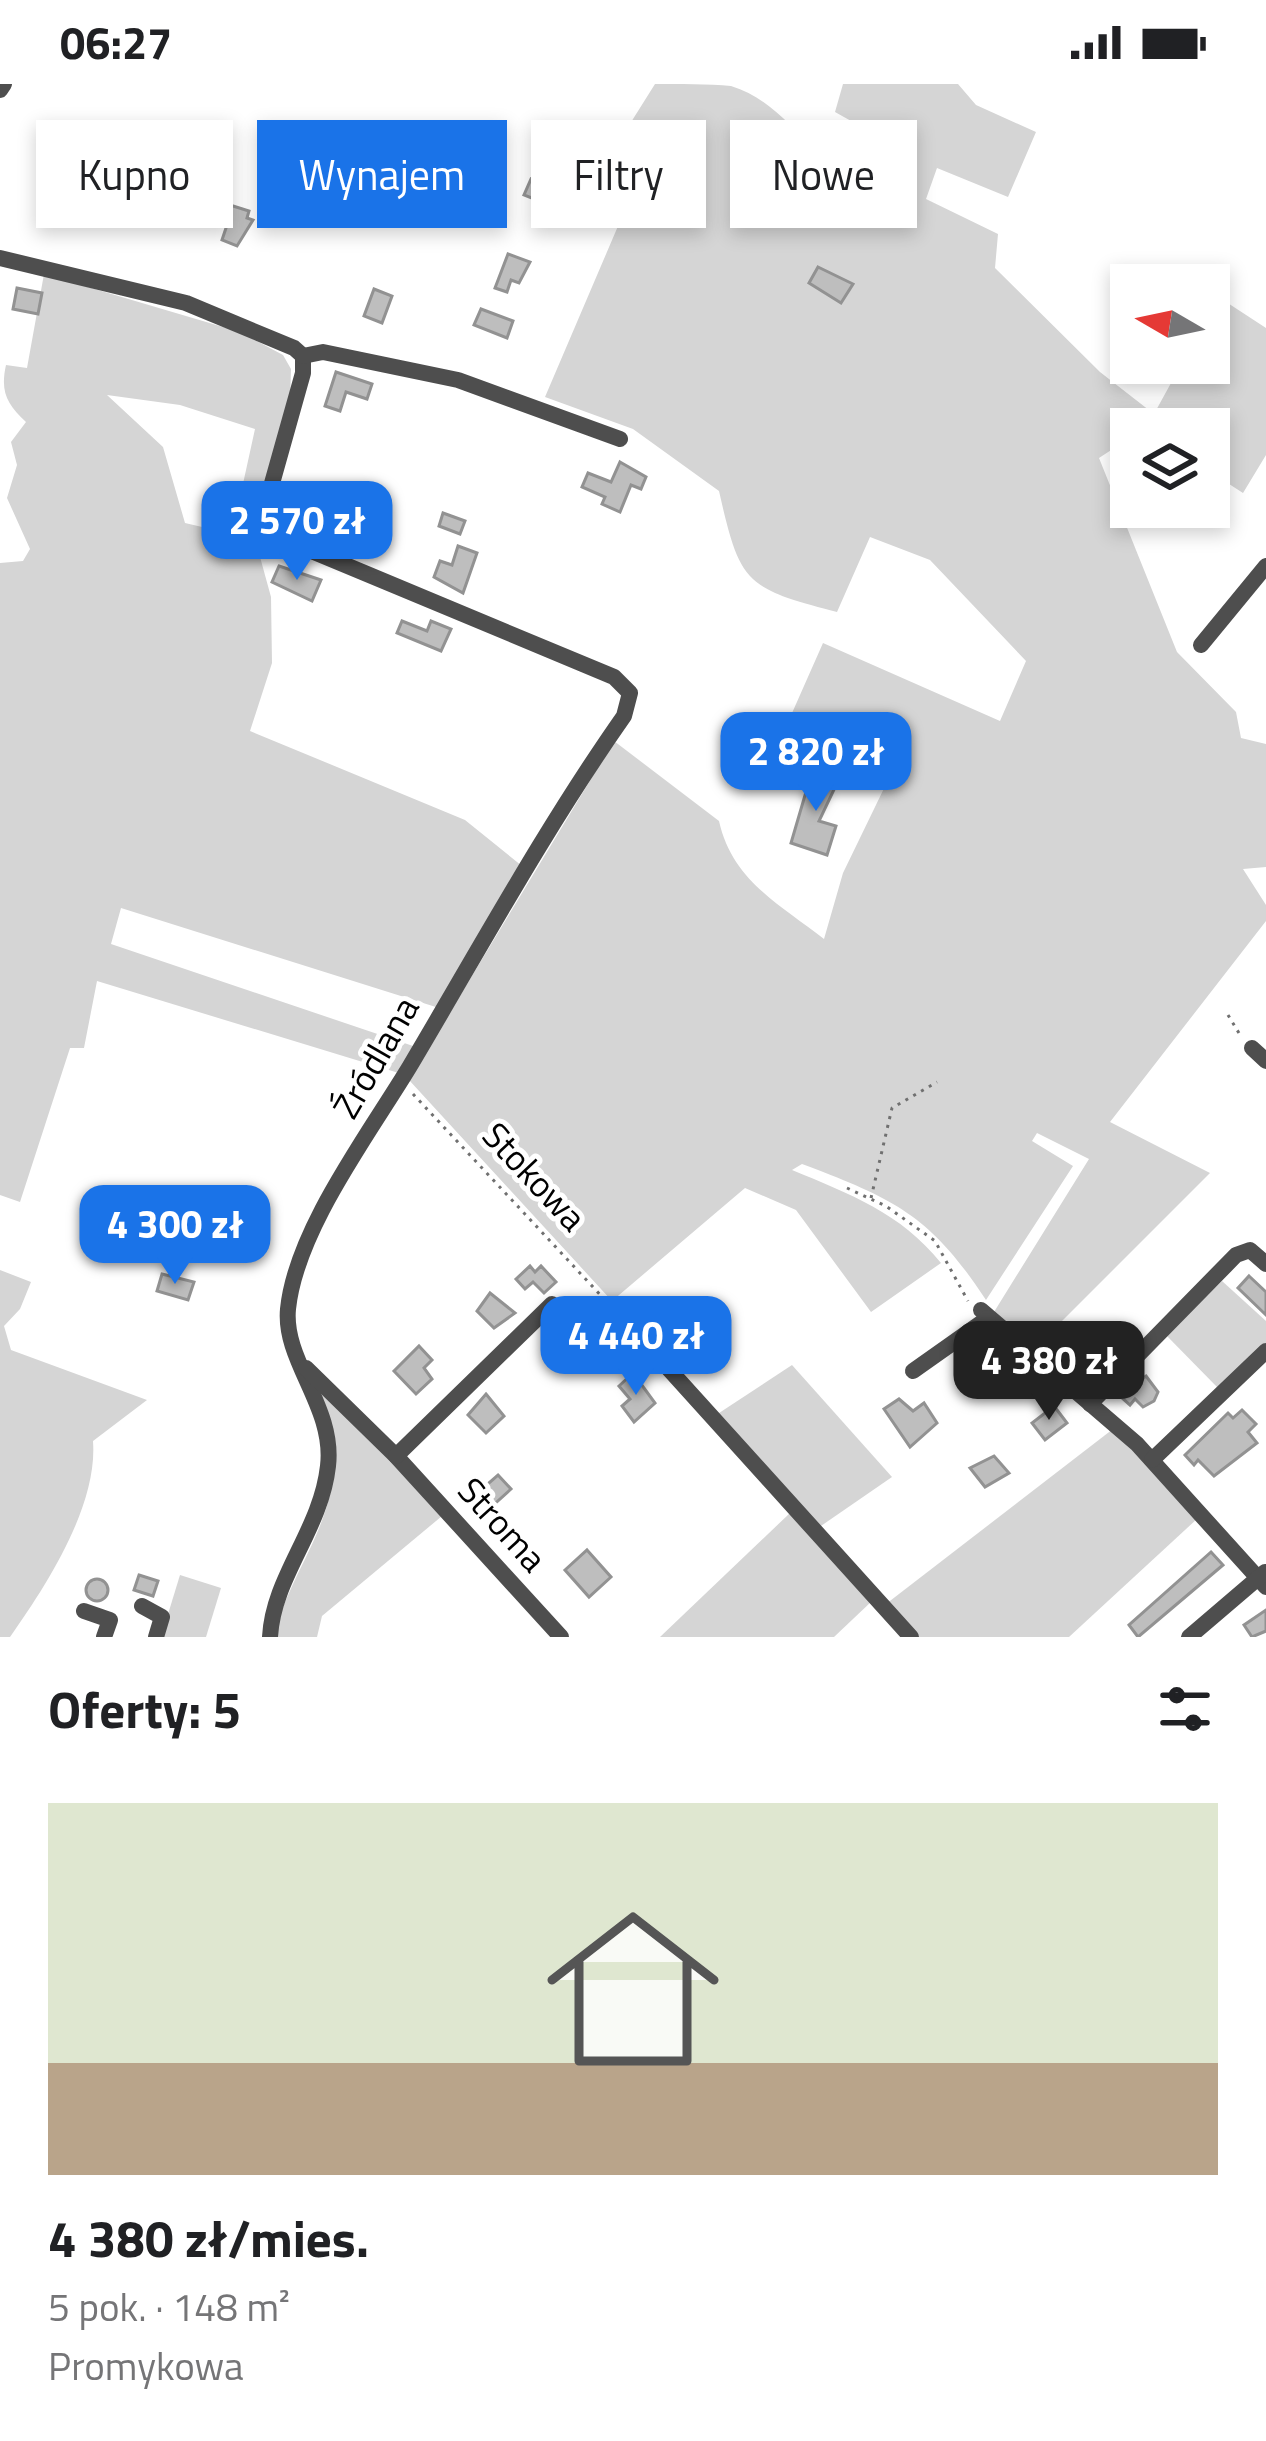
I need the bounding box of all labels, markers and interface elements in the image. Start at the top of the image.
text: 06:27 [60,8,172,76]
chip: Kupno [36,120,233,228]
chip: Wynajem [257,120,507,228]
chip: Filtry [531,120,706,228]
chip: Nowe [730,120,917,228]
north arrow [1110,264,1230,384]
map controls [1110,264,1230,528]
button: layers [1110,408,1230,528]
pin: 2 570 zł [173,481,421,583]
text: 2 570 zł [228,490,366,549]
pin: 2 820 zł [692,712,940,814]
text: 2 820 zł [747,721,885,780]
street label: Źródlana [318,986,432,1128]
street label: Stokowa [470,1109,600,1243]
pin: 4 300 zł [51,1185,299,1287]
text: 4 300 zł [106,1194,244,1253]
pin: 4 440 zł [512,1296,760,1398]
text: 4 440 zł [567,1305,705,1364]
pin: 4 380 zł [925,1321,1173,1423]
text: 4 380 zł [980,1330,1118,1389]
street label: Stroma [445,1464,561,1584]
text: Oferty: 5 [48,1670,241,1748]
icon: filters [1152,1676,1218,1742]
icon: home [525,1881,741,2097]
text: 4 380 zł/mies. [48,2199,369,2277]
text: 5 pok. · 148 m² [48,2277,290,2336]
text: Promykowa [48,2336,244,2395]

